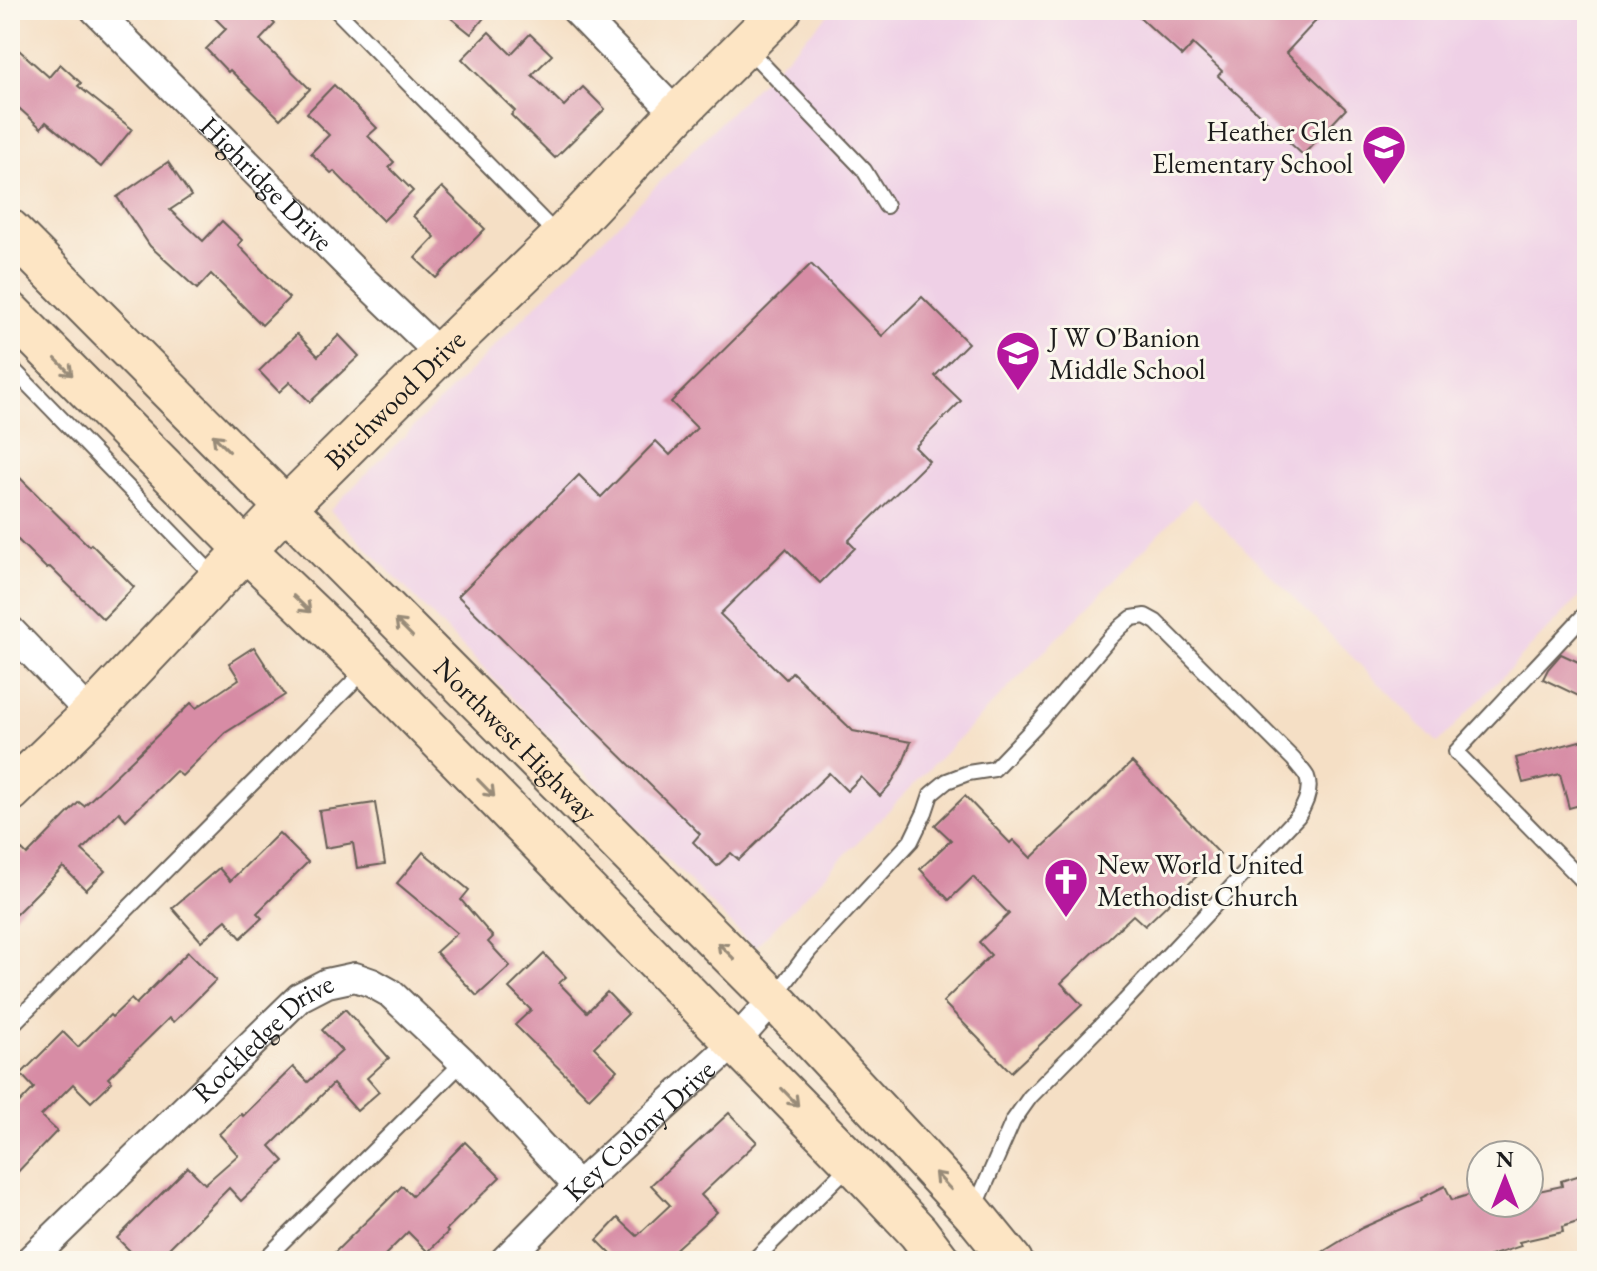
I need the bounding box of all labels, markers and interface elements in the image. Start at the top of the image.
street label: Highridge Drive [192,108,341,258]
place label: Heather Glen Elementary School [1152,113,1353,181]
school or university icon: Heather Glen Elementary School [1360,123,1408,186]
place label: J W O'Banion Middle School [1047,319,1206,387]
street label: Birchwood Drive [317,322,473,477]
school or university icon: J W O'Banion Middle School [994,329,1042,392]
one-way arrow [54,357,73,376]
one-way arrow [212,434,231,453]
one-way arrow [292,595,312,614]
one-way arrow [395,619,414,638]
street label: Northwest Highway [426,649,606,830]
one-way arrow [476,778,495,797]
place label: New World United Methodist Church [1097,846,1304,914]
church icon: New World United Methodist Church [1042,856,1090,919]
one-way arrow [717,942,736,961]
street label: Rockledge Drive [185,965,339,1110]
street label: Key Colony Drive [555,1052,722,1209]
one-way arrow [780,1087,799,1107]
north arrow [1465,1139,1545,1219]
text: N [1496,1145,1514,1174]
one-way arrow [934,1171,952,1191]

